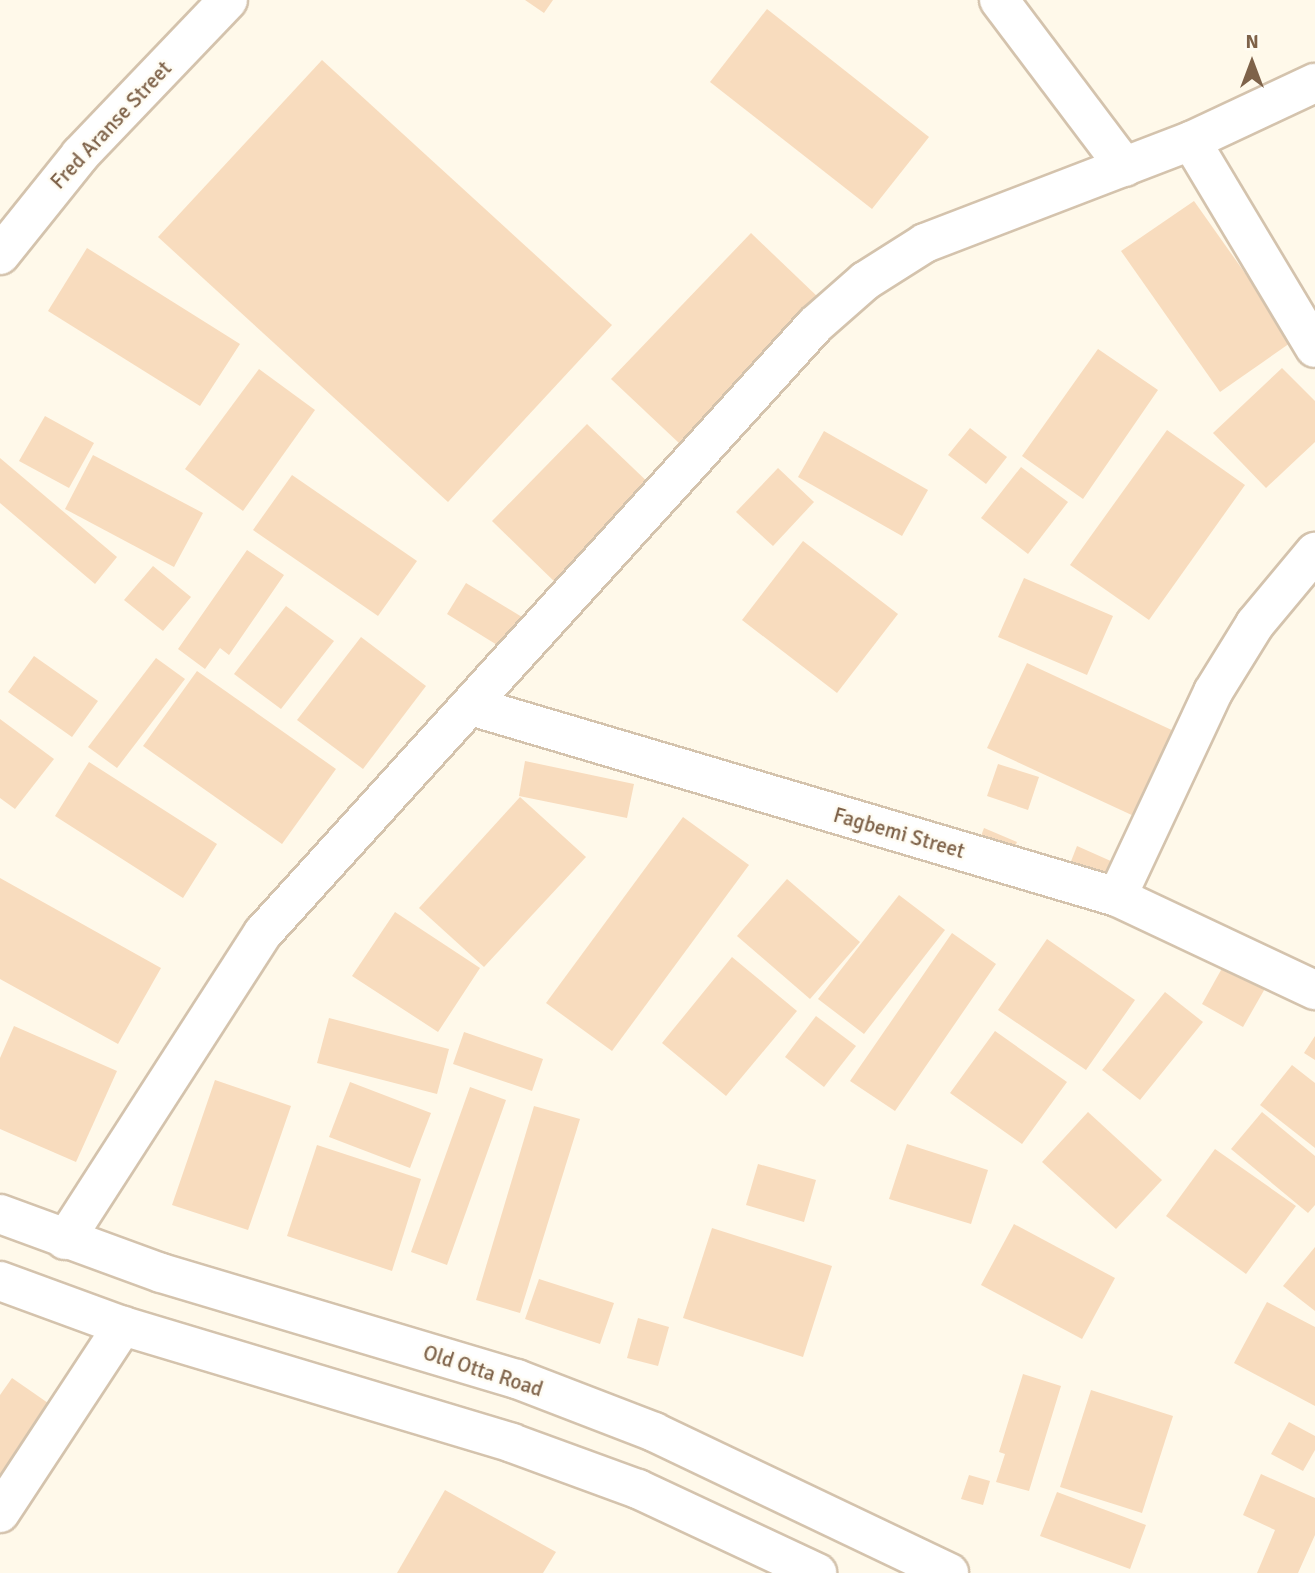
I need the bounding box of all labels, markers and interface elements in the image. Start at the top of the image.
north arrow [1217,28,1287,98]
text: N [1245,30,1259,54]
street label: Fred Aranse Street [45,56,177,194]
street label: Fagbemi Street [831,802,967,864]
street label: Old Otta Road [420,1340,546,1402]

